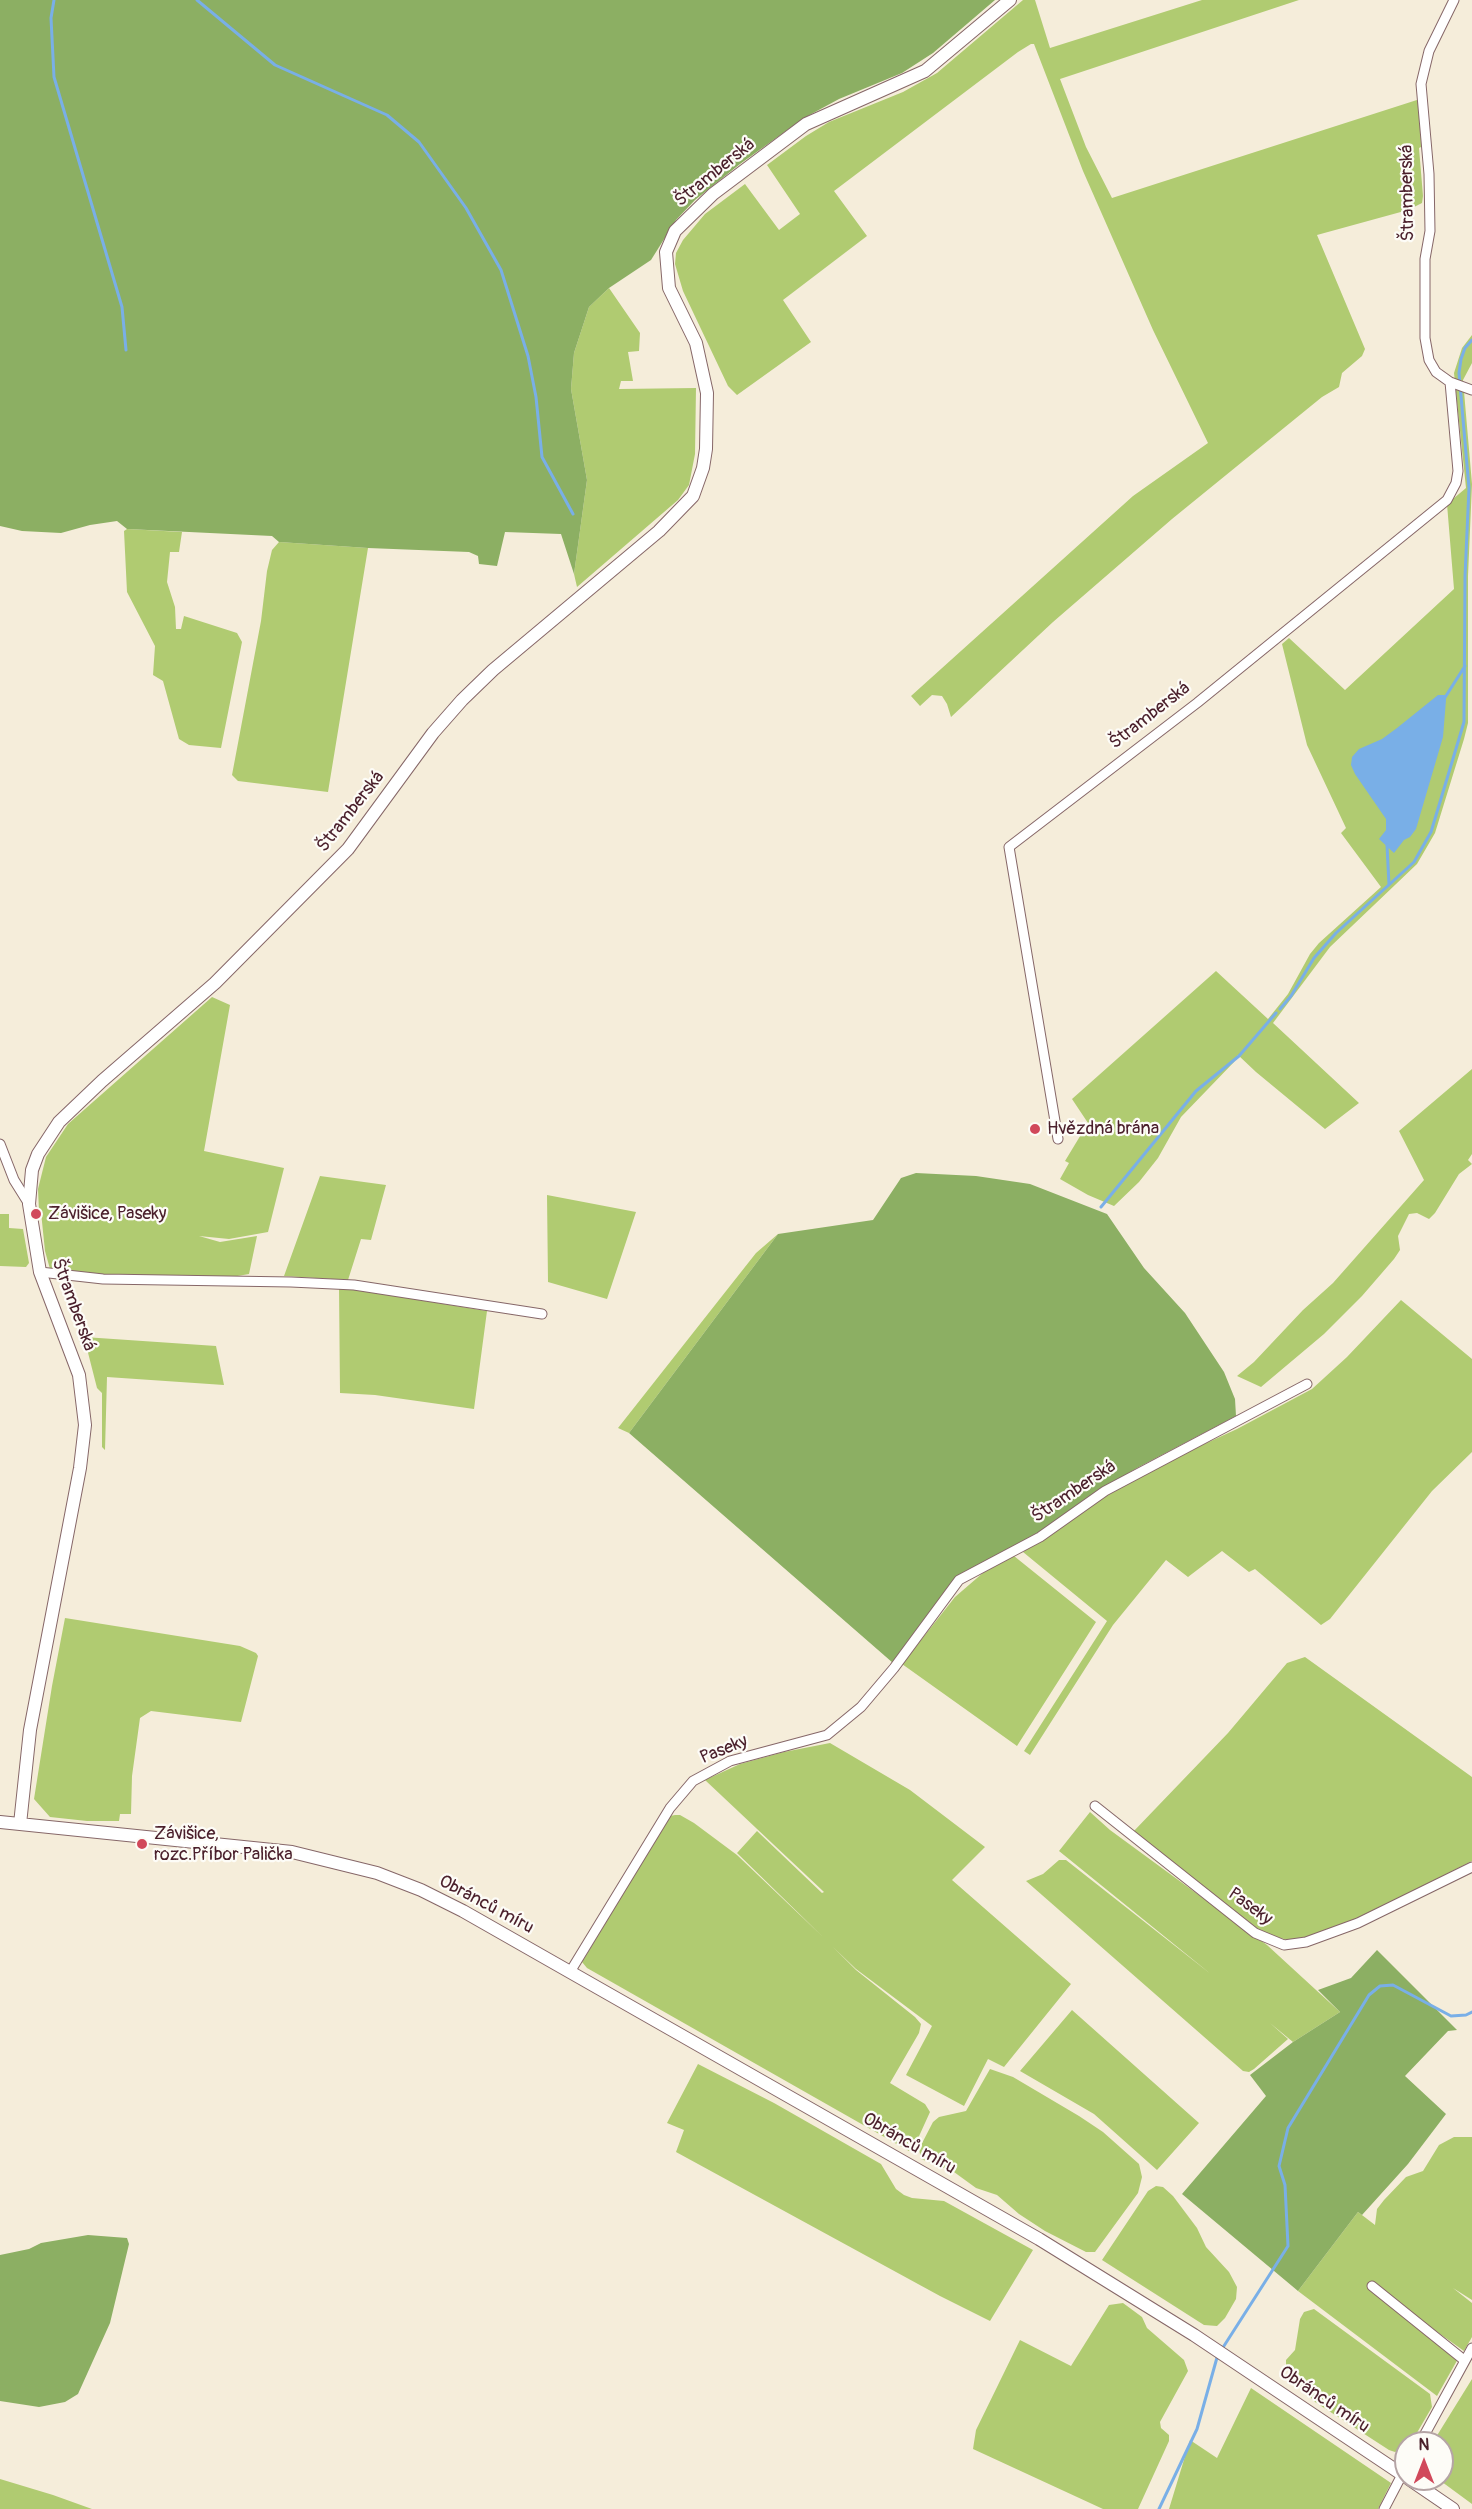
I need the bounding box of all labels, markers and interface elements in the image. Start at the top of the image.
street label: Štramberská [671,134,759,212]
street label: Štramberská [1396,144,1420,242]
street label: Štramberská [1105,678,1195,754]
street label: Štramberská [313,767,389,857]
place label: Hvězdná brána [1047,1118,1159,1140]
marker: Hvězdná brána [1028,1122,1042,1136]
place label: Závišice, Paseky [48,1203,167,1225]
marker: Závišice, Paseky [29,1207,43,1221]
street label: Štramberská [46,1256,100,1354]
street label: Štramberská [1028,1456,1120,1528]
street label: Paseky [697,1731,751,1769]
place label: Závišice, rozc.Příbor Palička [154,1823,293,1866]
marker: Závišice, rozc.Příbor Palička [135,1837,149,1851]
street label: Obránců míru [435,1871,537,1939]
street label: Paseky [1224,1884,1276,1930]
street label: Obránců míru [858,2109,960,2179]
street label: Obránců míru [1275,2362,1373,2438]
north arrow [1394,2431,1454,2491]
text: N [1419,2435,1429,2455]

